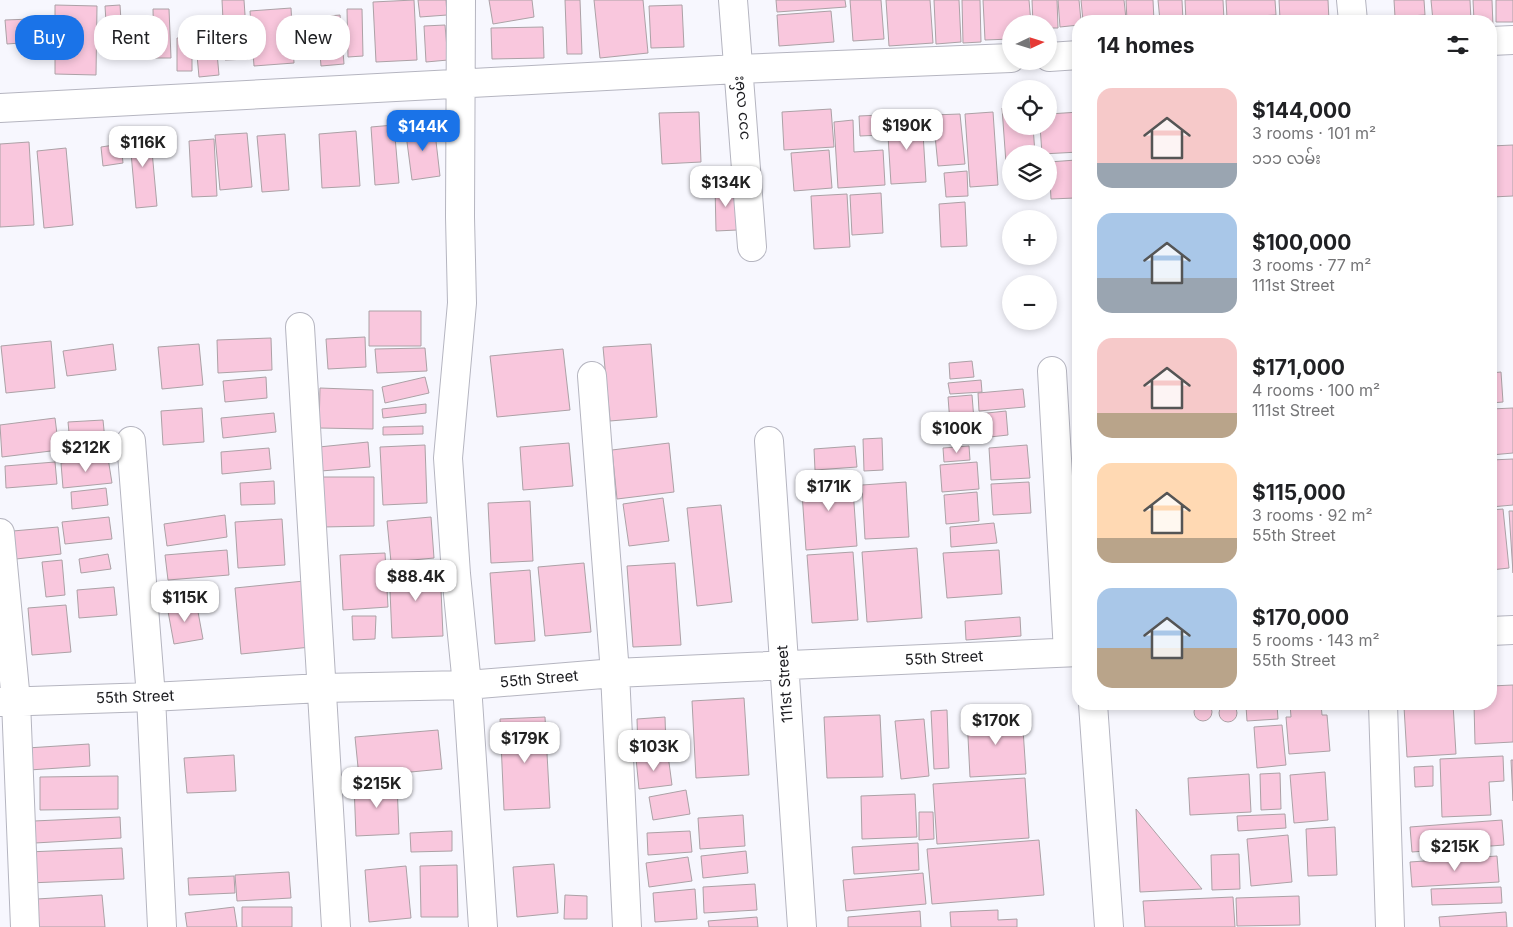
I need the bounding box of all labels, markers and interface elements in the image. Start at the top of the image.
chip: Buy [15,15,84,60]
chip: Rent [94,15,168,60]
chip: Filters [178,15,266,60]
chip: New [276,15,350,60]
north arrow [1002,15,1058,70]
map controls [1002,15,1057,330]
icon: filters [1444,31,1472,59]
text: 14 homes [1097,33,1195,58]
street label: ၁၁၁ လမ်း [728,75,753,141]
button: locate [1002,80,1057,135]
text: $144,000 [1252,98,1351,123]
pin: $190K [872,108,942,151]
icon: home [1137,108,1197,168]
pin: $144K [388,110,458,152]
text: $190K [882,115,932,135]
text: $144K [398,116,448,136]
text: 3 rooms · 101 m² [1252,123,1376,143]
pin: $116K [108,126,178,168]
text: $116K [120,132,166,152]
button: layers [1002,145,1057,200]
text: ၁၁၁ လမ်း [1252,148,1321,168]
pin: $134K [691,166,761,208]
text: $134K [701,172,751,192]
button: + [1002,210,1057,265]
text: $100,000 [1252,230,1351,255]
icon: home [1137,233,1197,293]
text: 3 rooms · 77 m² [1252,255,1371,275]
button: − [1002,275,1057,330]
text: 111st Street [1252,275,1335,295]
text: $171,000 [1252,355,1345,380]
icon: home [1137,358,1197,418]
text: 4 rooms · 100 m² [1252,380,1380,400]
text: 111st Street [1252,400,1335,420]
pin: $100K [922,412,992,454]
text: $100K [932,418,982,438]
pin: $212K [51,430,121,473]
text: $212K [61,437,111,457]
pin: $171K [794,470,864,512]
text: $171K [806,476,852,496]
text: $115,000 [1252,480,1346,505]
icon: home [1137,483,1197,543]
text: 3 rooms · 92 m² [1252,505,1373,525]
text: 55th Street [1252,525,1336,545]
pin: $88.4K [375,560,457,602]
text: $88.4K [387,566,445,586]
pin: $115K [150,580,220,623]
text: $115K [162,587,208,607]
text: $170,000 [1252,605,1349,630]
icon: home [1137,608,1197,668]
text: 5 rooms · 143 m² [1252,630,1380,650]
street label: 111st Street [772,645,797,723]
street label: 55th Street [904,646,984,669]
text: 55th Street [1252,650,1336,670]
street label: 55th Street [499,666,579,691]
street label: 55th Street [95,686,175,707]
pin: $170K [961,704,1031,746]
text: $170K [972,710,1020,730]
pin: $179K [490,722,560,764]
text: $179K [501,728,549,748]
pin: $103K [619,730,689,772]
text: $103K [629,736,679,756]
pin: $215K [342,766,412,809]
text: $215K [352,773,402,793]
pin: $215K [1420,830,1490,872]
text: $215K [1430,836,1480,856]

